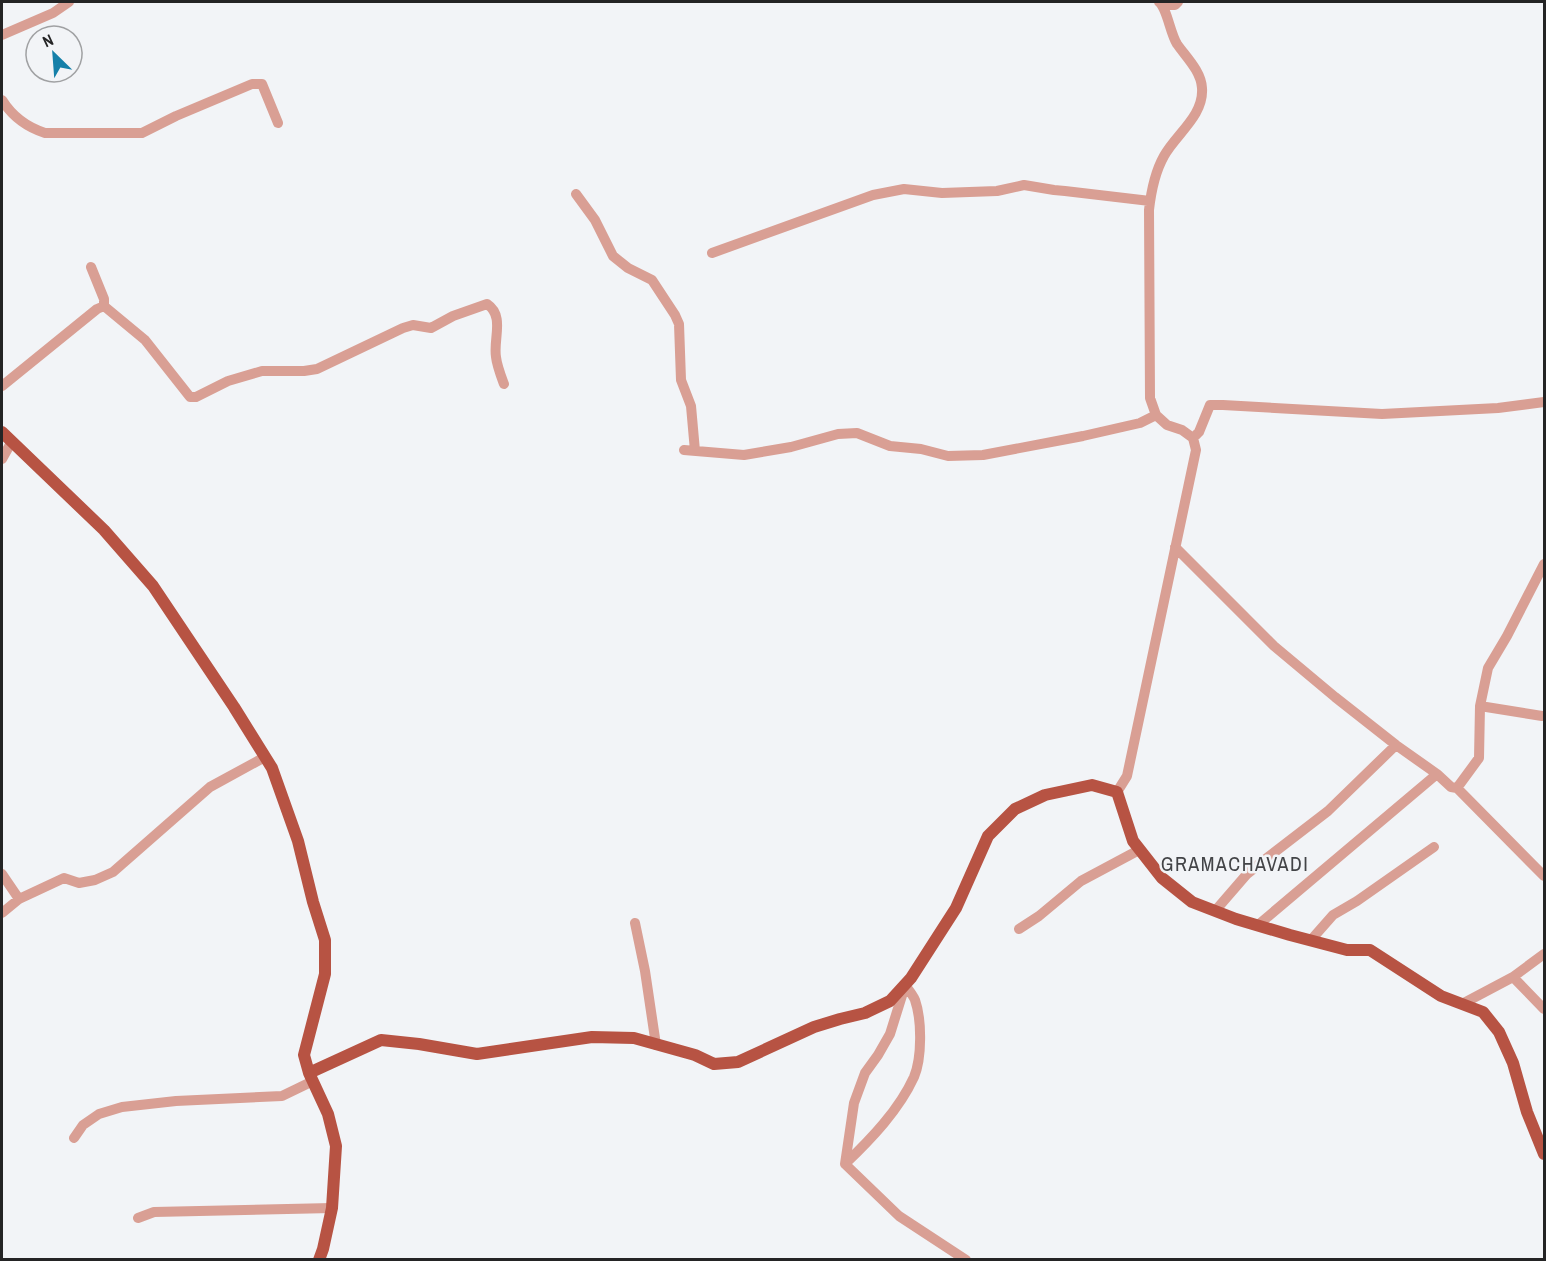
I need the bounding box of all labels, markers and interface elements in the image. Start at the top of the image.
north arrow [24,24,84,84]
text: N [39,28,57,52]
district label: GRAMACHAVADI [1161,850,1309,877]

